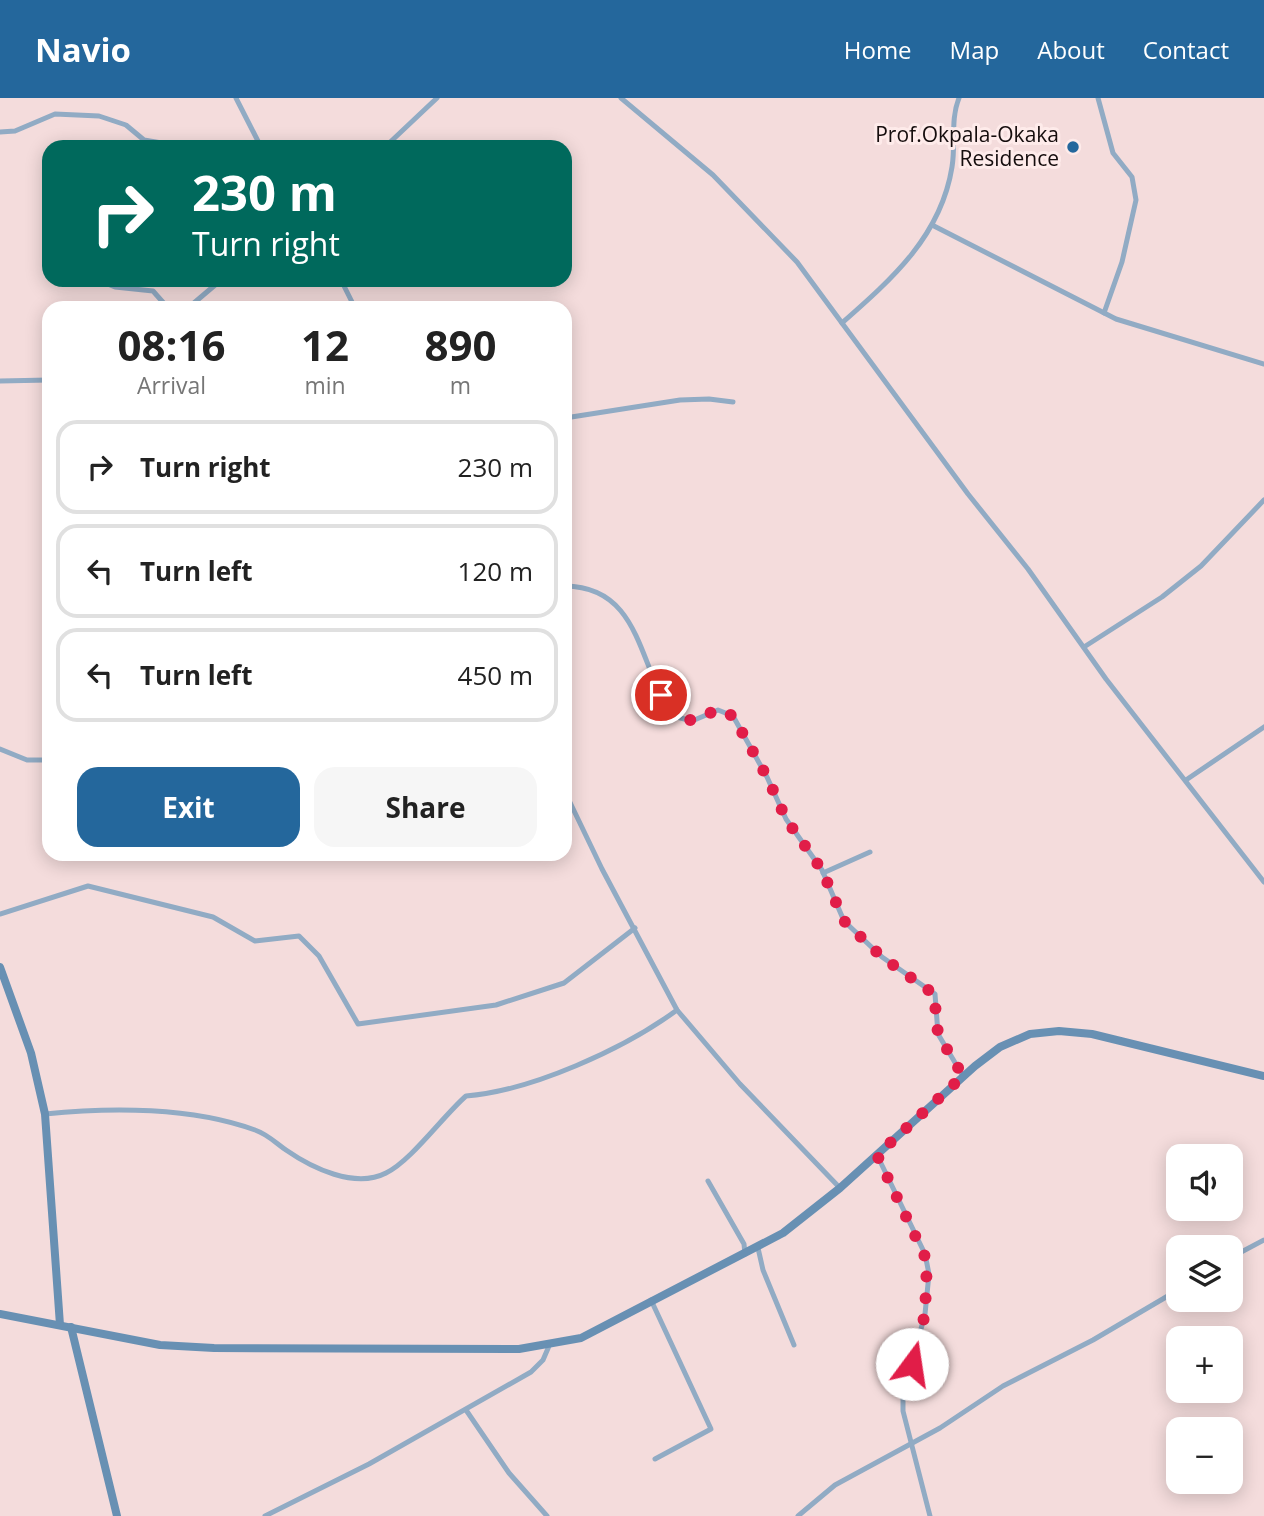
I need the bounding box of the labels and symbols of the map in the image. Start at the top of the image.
place label: Prof.Okpala-Okaka Residence [875,120,1059,172]
marker: Prof.Okpala-Okaka Residence [1065,139,1081,155]
pin [631,665,691,725]
position arrow [875,1327,949,1401]

